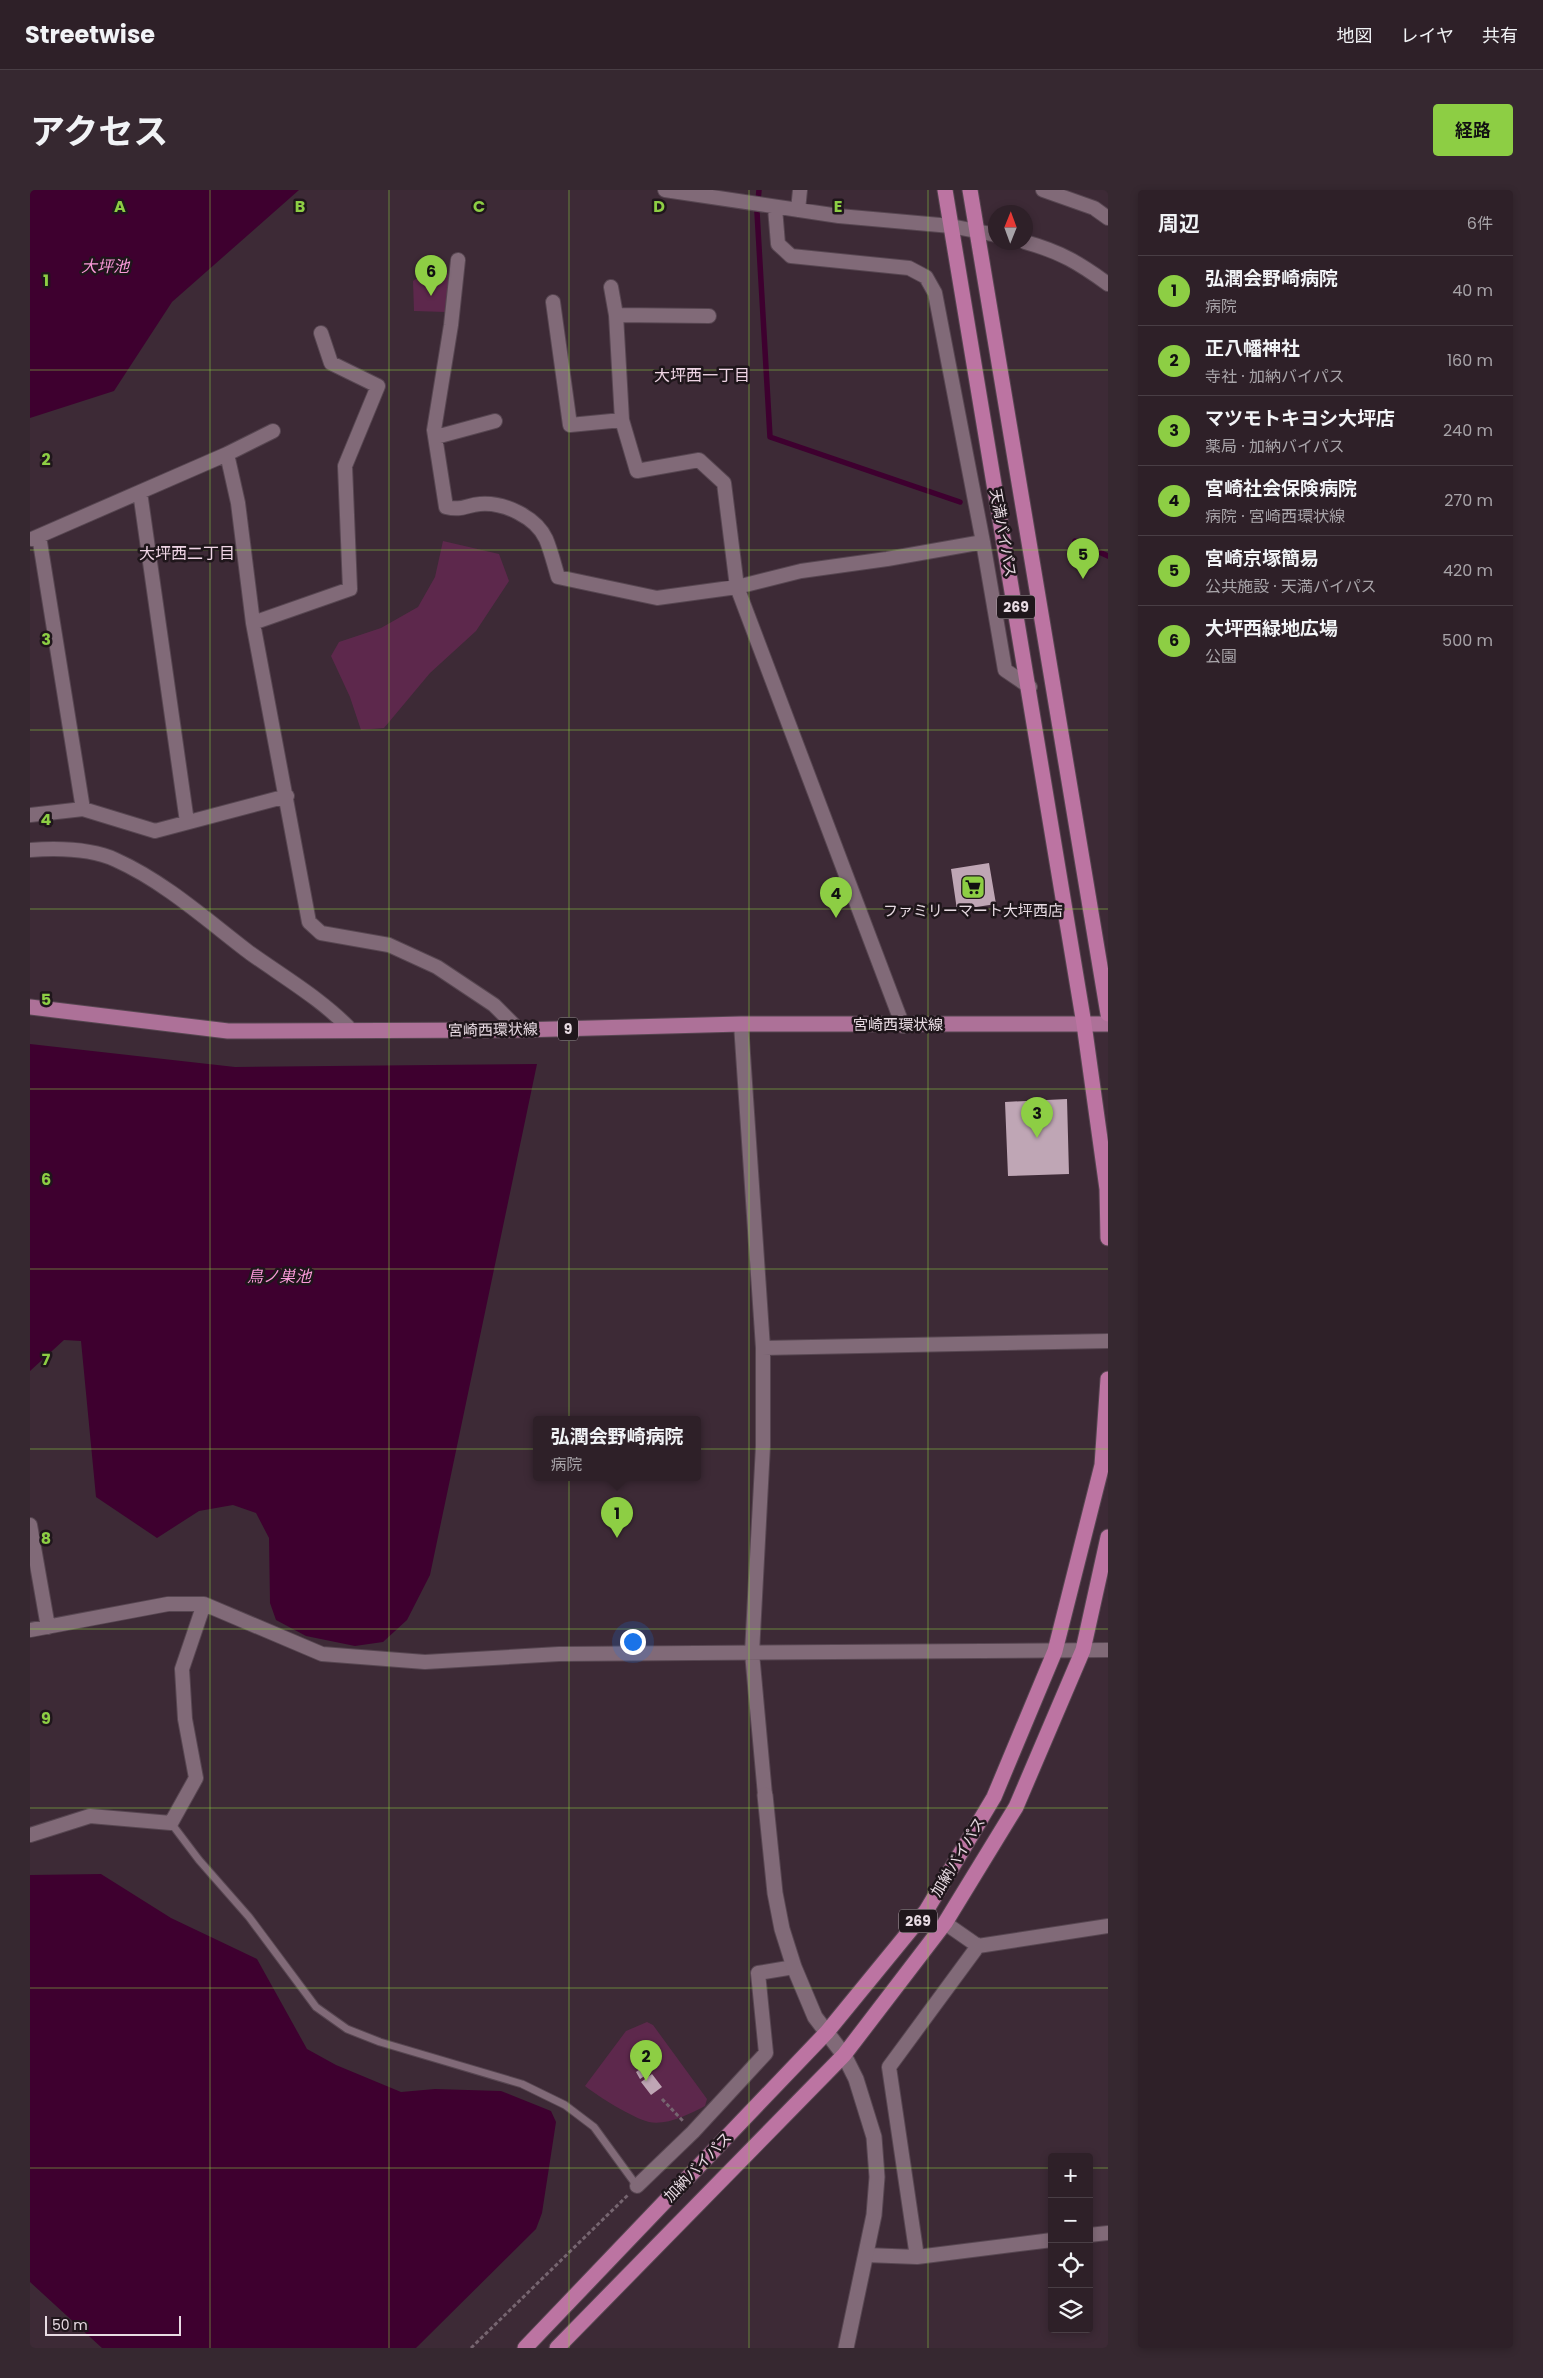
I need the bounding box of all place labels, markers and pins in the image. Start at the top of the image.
pin: 6 [415,255,447,296]
pin: 5 [1067,538,1099,579]
supermarket icon: ファミリーマート大坪西店 [960,874,986,900]
pin: 4 [820,877,852,918]
place label: ファミリーマート大坪西店 [883,900,1063,921]
pin: 3 [1021,1097,1053,1138]
pin: 1 [601,1497,633,1538]
pin: 2 [630,2040,662,2081]

